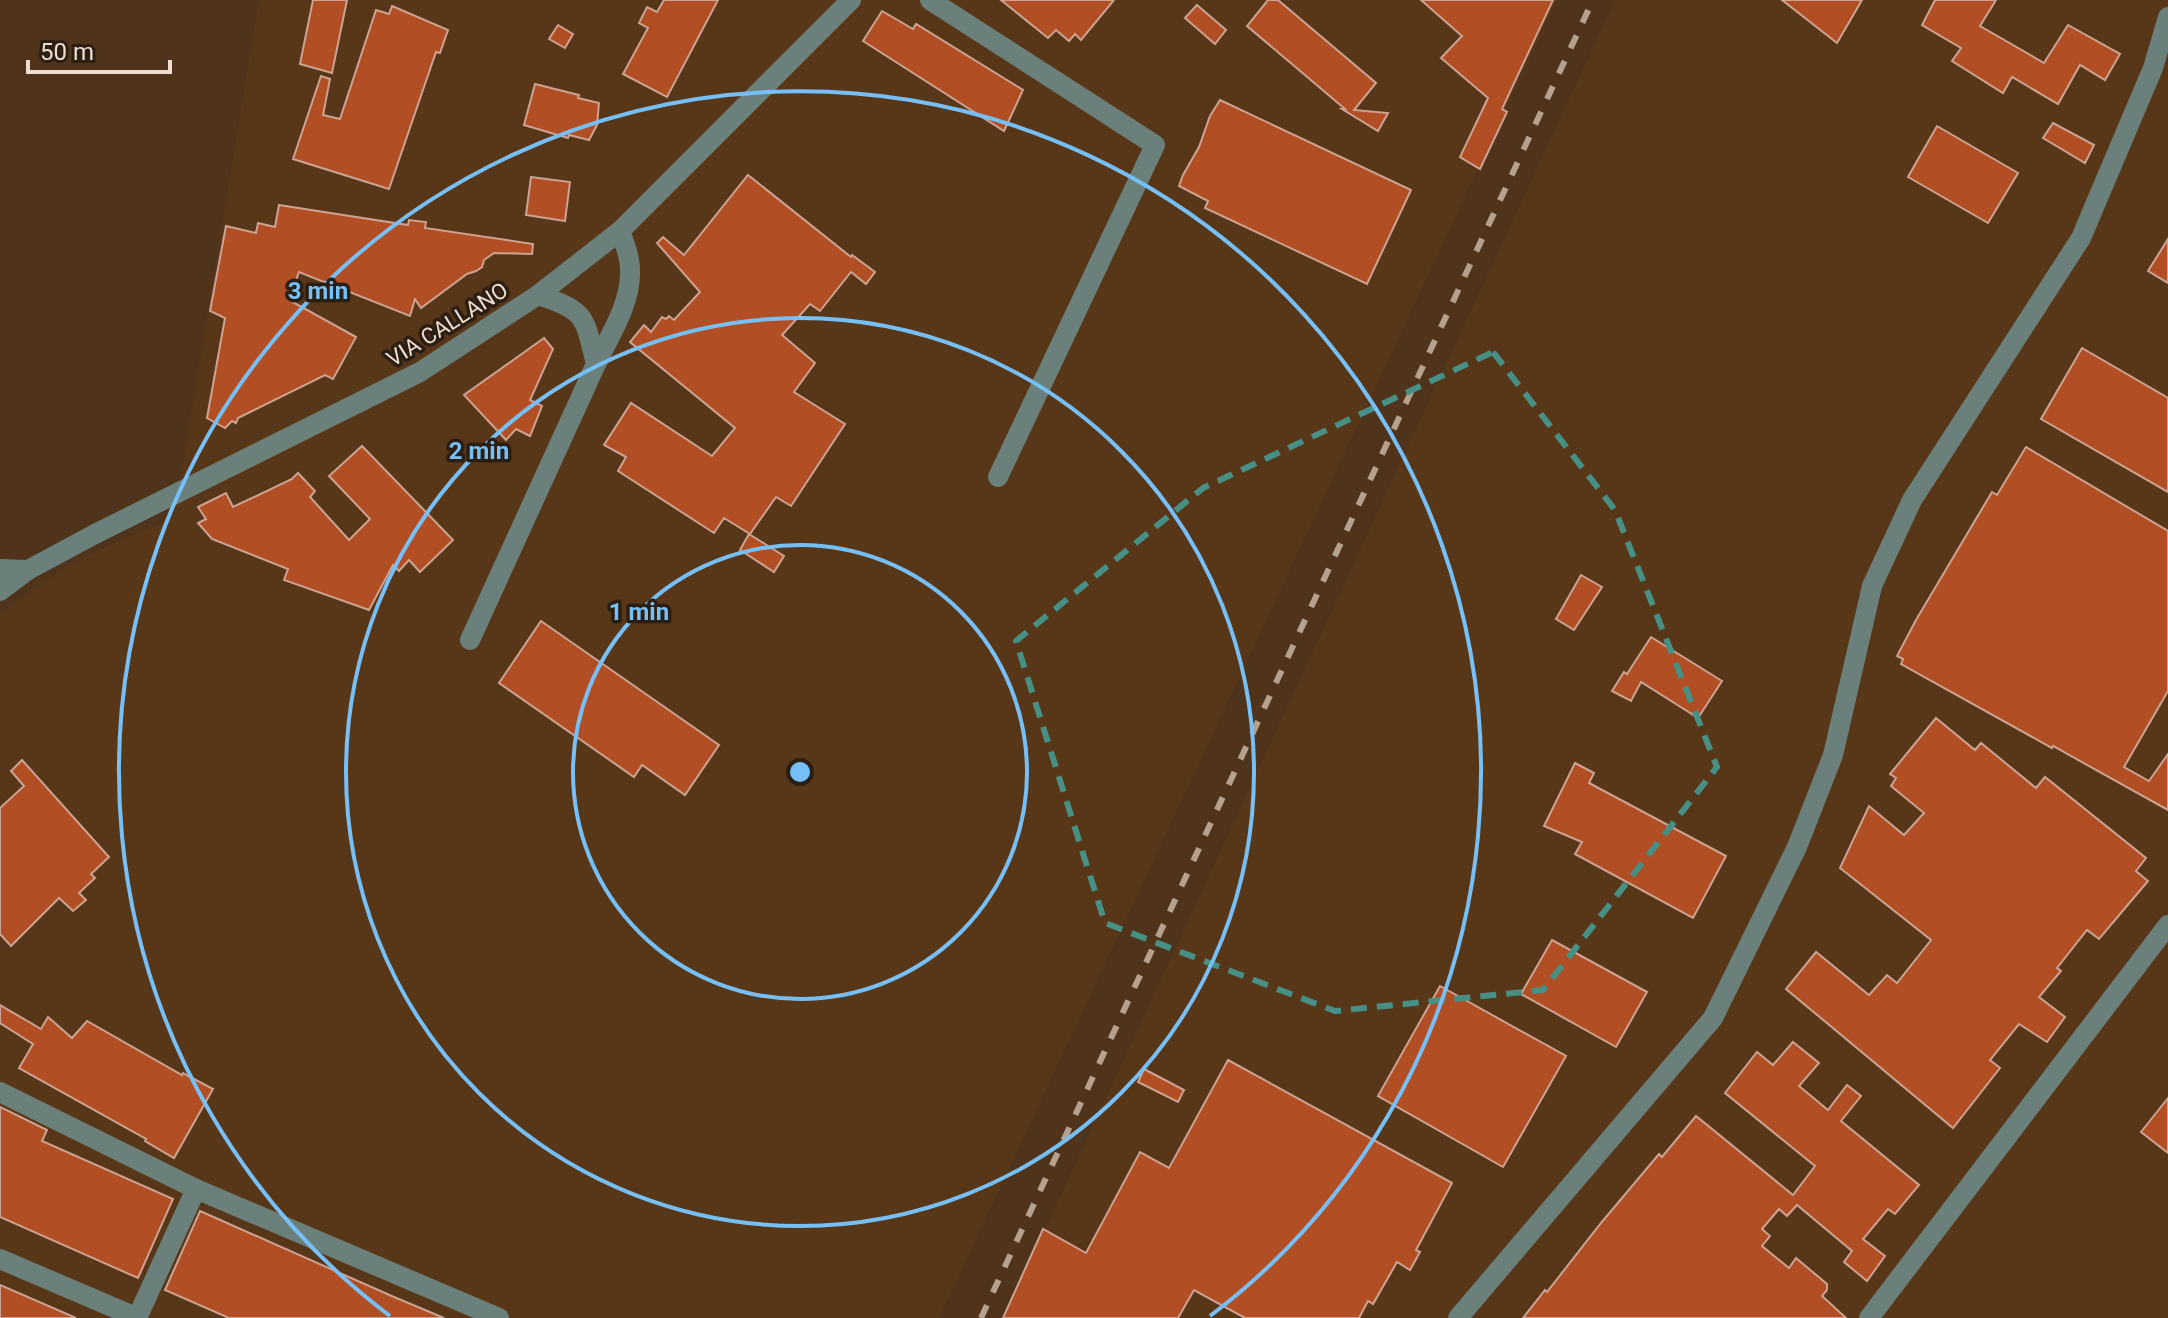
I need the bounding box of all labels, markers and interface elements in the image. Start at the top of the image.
scale bar [28,24,170,74]
text: 50 m [40,38,94,66]
text: 3 min [288,277,348,305]
street label: VIA CALLANO [382,277,512,372]
text: 2 min [449,437,509,465]
text: 1 min [609,598,669,626]
centre of rings [786,758,814,786]

